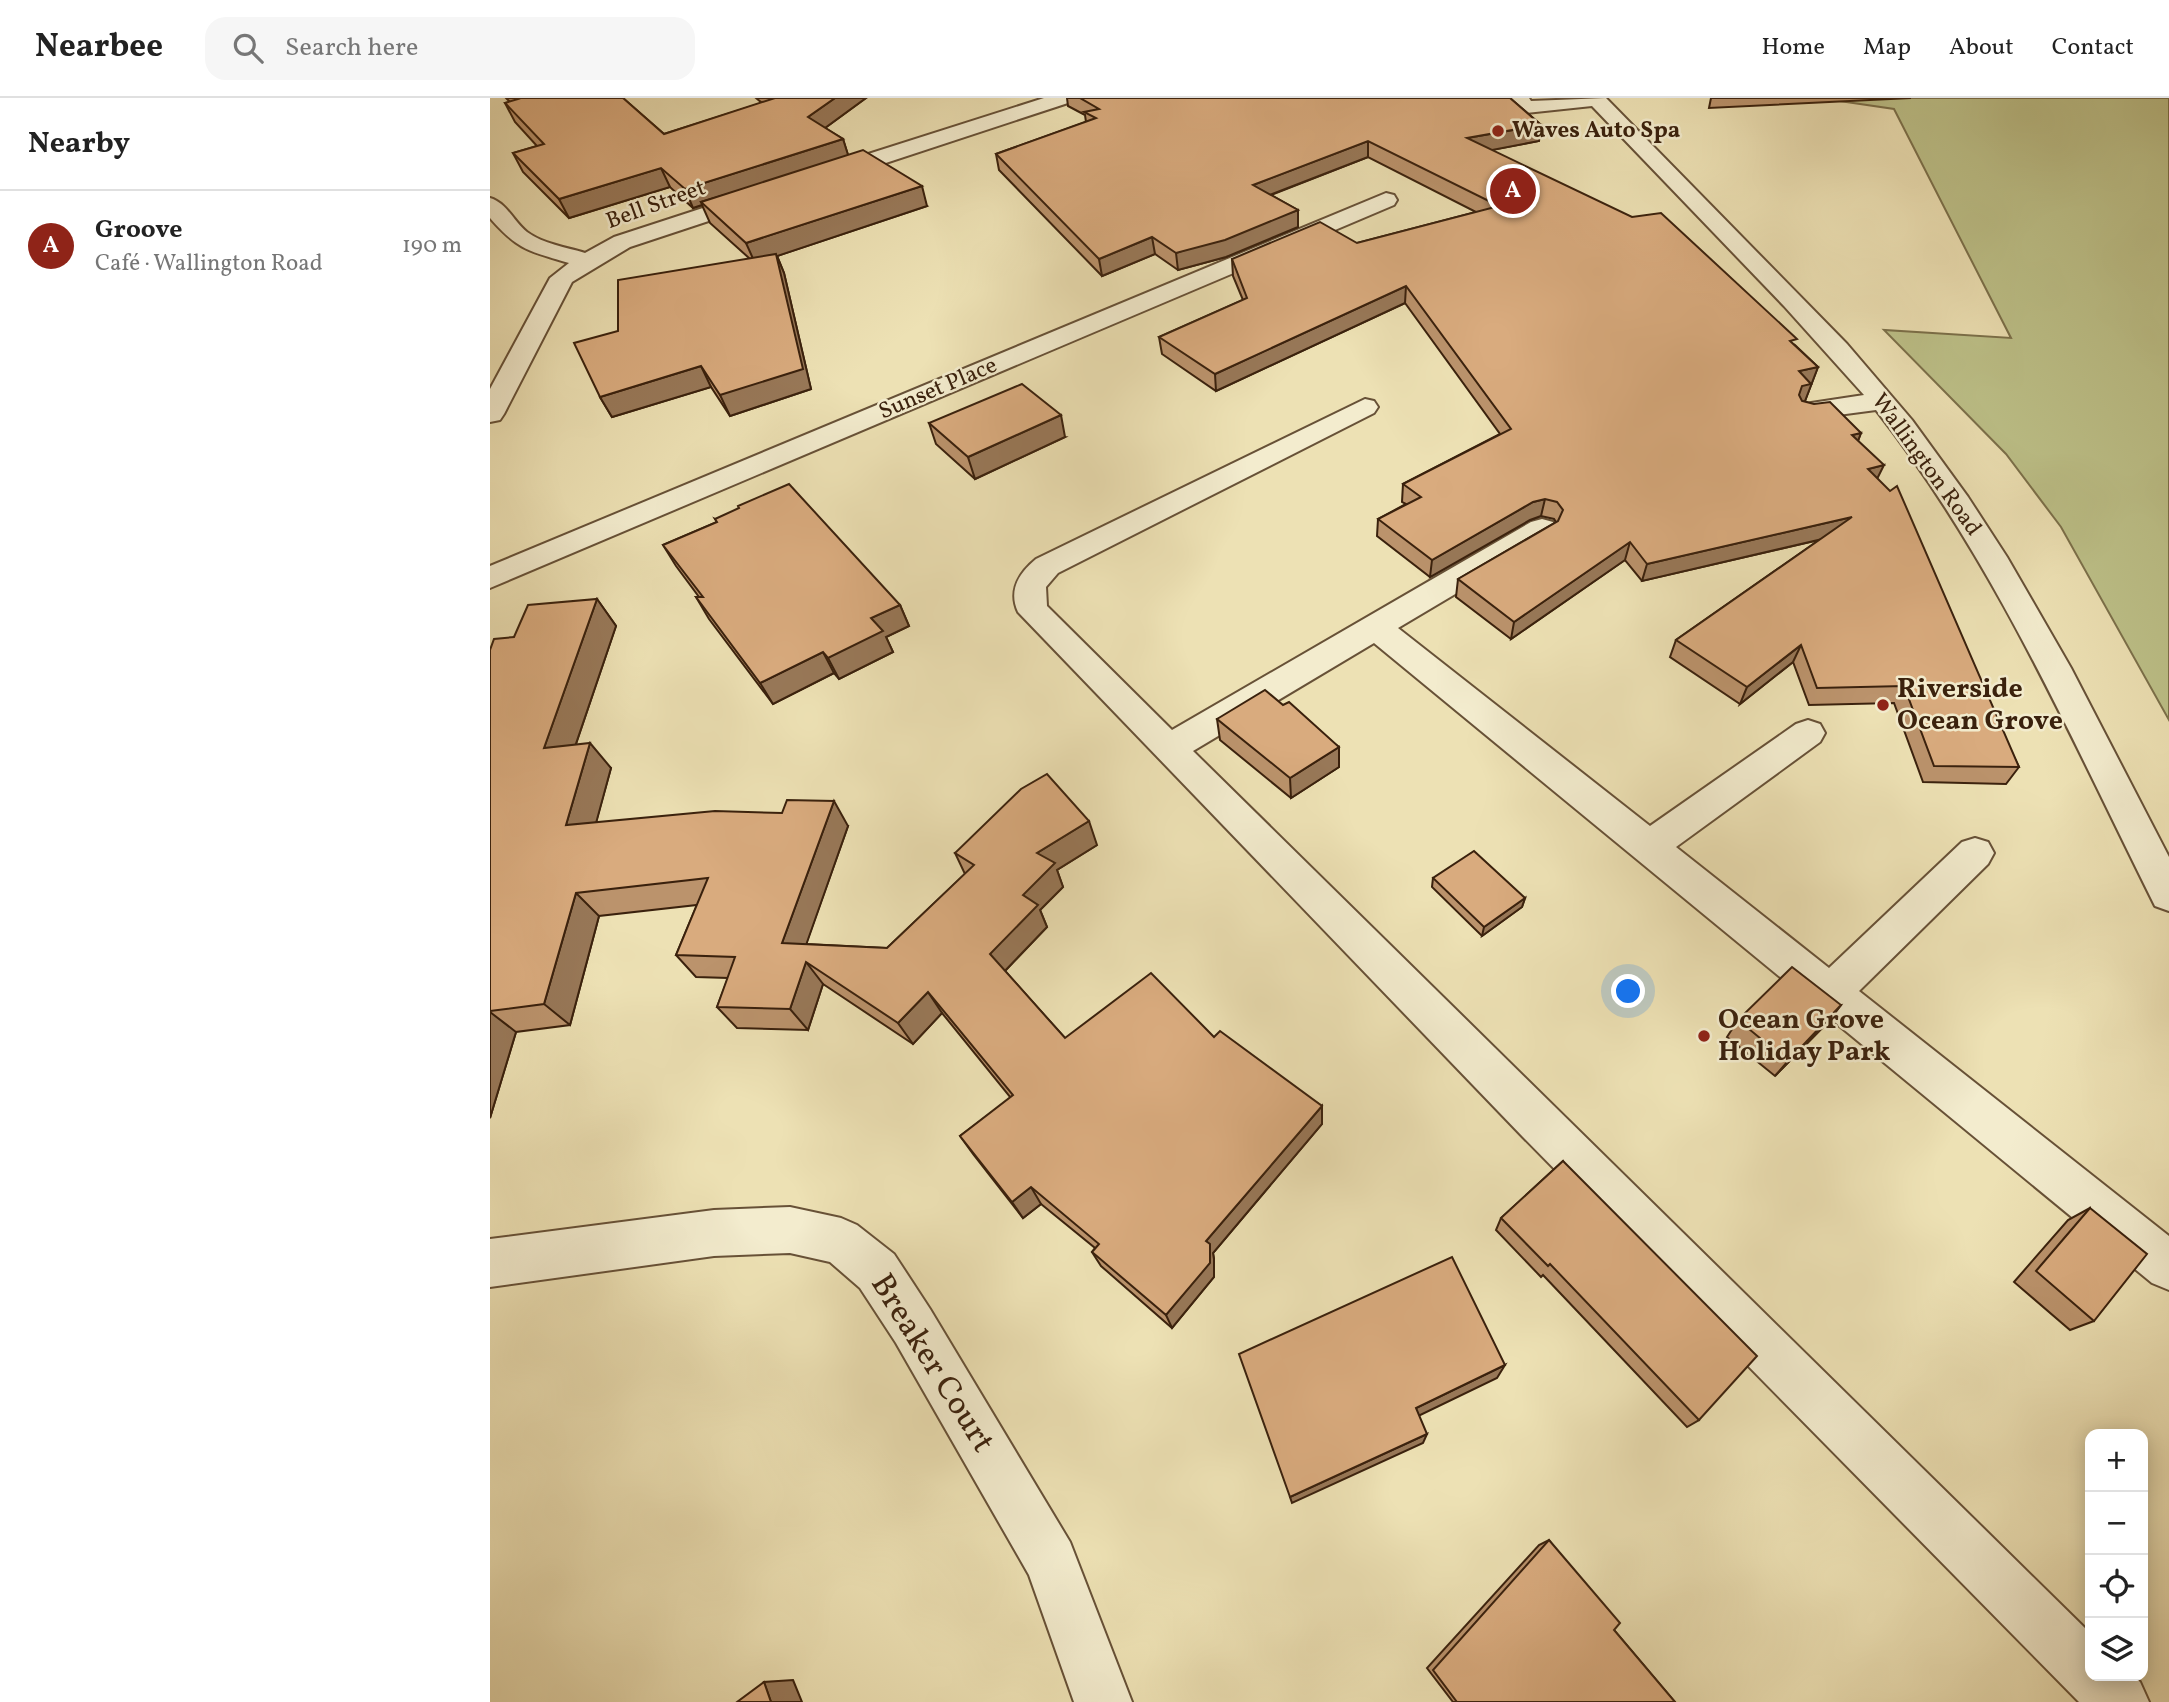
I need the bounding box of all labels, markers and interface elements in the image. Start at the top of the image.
search box [205,17,695,80]
text: Nearbee [35,25,163,71]
icon: search [229,29,267,67]
text: Search here [285,30,418,66]
text: Home [1761,31,1825,65]
text: Map [1863,31,1911,65]
text: About [1949,31,2014,65]
text: Contact [2052,31,2134,65]
place label: Waves Auto Spa [1512,115,1680,147]
text: Nearby [28,123,130,165]
marker: Waves Auto Spa [1490,123,1506,139]
pin: A [1490,165,1536,217]
street label: Bell Street [602,172,710,238]
text: Groove [95,212,183,248]
text: A [43,230,59,262]
text: 190 m [402,230,462,262]
text: Café · Wallington Road [95,248,323,280]
street label: Sunset Place [874,350,1002,428]
street label: Wallington Road [1863,387,1989,543]
place label: Riverside Ocean Grove [1897,670,2063,741]
marker: Riverside Ocean Grove [1875,697,1891,713]
your location [1611,974,1645,1008]
place label: Ocean Grove Holiday Park [1718,1001,1891,1072]
marker: Ocean Grove Holiday Park [1696,1028,1712,1044]
street label: Breaker Court [858,1266,1004,1462]
map controls [2085,1429,2148,1681]
button: + [2085,1429,2148,1492]
button: − [2085,1492,2148,1555]
button: locate [2085,1555,2148,1618]
button: layers [2085,1618,2148,1681]

